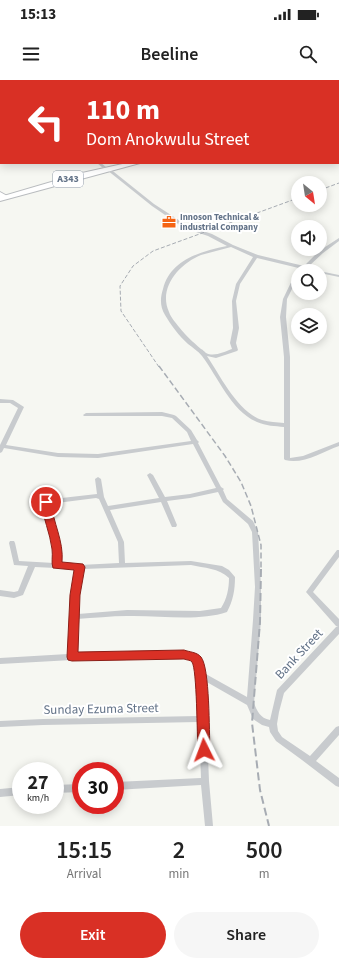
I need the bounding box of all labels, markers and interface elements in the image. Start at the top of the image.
text: 15:13 [20,4,56,25]
text: Beeline [141,42,198,67]
icon: menu [20,43,42,65]
icon: search [297,43,319,65]
text: 110 m [86,90,160,130]
icon: left [20,96,72,148]
text: Dom Anokwulu Street [86,127,249,152]
road number: A343 [53,171,83,187]
north arrow [291,176,327,212]
map controls [291,176,327,344]
place label: Innoson Technical & industrial Company [180,211,259,234]
office icon: Innoson Technical & industrial Company [161,214,177,230]
button: sound [291,220,327,256]
button: search [291,264,327,300]
button: layers [291,308,327,344]
pin [29,485,63,519]
icon: arrive [35,491,57,513]
street label: Bank Street [271,624,327,683]
street label: Sunday Ezuma Street [43,699,159,719]
position arrow [183,729,225,771]
speed limit sign: 30 [72,762,124,814]
text: 27 [27,769,49,797]
text: km/h [27,791,49,805]
text: 15:15 [56,833,112,868]
text: 2 [173,833,185,868]
text: 500 [246,833,283,868]
text: Arrival [67,865,102,883]
text: min [168,865,189,883]
text: m [259,865,270,883]
button: Exit [20,912,166,958]
button: Share [174,912,319,958]

